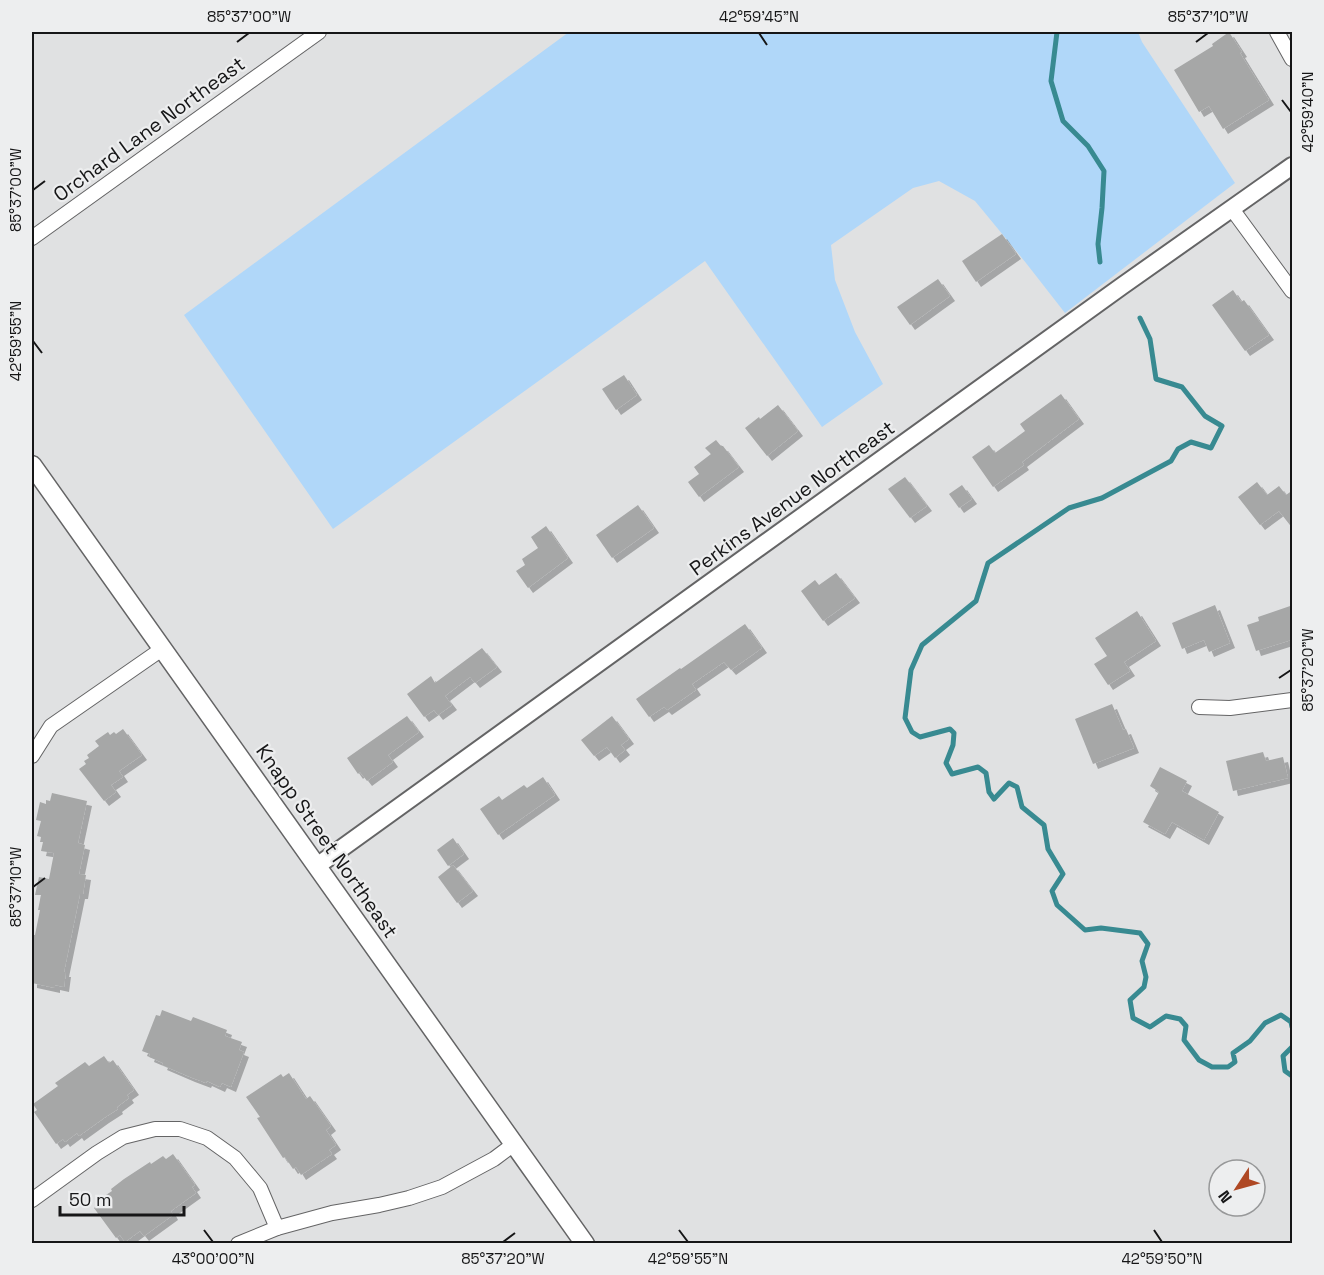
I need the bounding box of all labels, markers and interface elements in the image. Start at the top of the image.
text: 85°37'00"W [207,7,291,26]
text: 42°59'45"N [719,7,799,26]
text: 85°37'10"W [1168,7,1248,26]
street label: Orchard Lane Northeast [48,51,250,207]
text: 42°59'40"N [1298,72,1317,152]
text: 85°37'00"W [6,148,25,232]
text: 42°59'55"N [6,301,25,381]
street label: Perkins Avenue Northeast [684,415,900,581]
text: 85°37'20"W [1298,628,1317,712]
street label: Knapp Street Northeast [250,739,404,943]
text: 85°37'10"W [6,847,25,927]
north arrow [1207,1158,1267,1218]
scale bar [60,1179,184,1217]
text: N [1214,1186,1237,1207]
text: 50 m [69,1188,111,1211]
text: 43°00'00"N [172,1249,254,1268]
text: 85°37'20"W [461,1249,545,1268]
text: 42°59'55"N [648,1249,728,1268]
text: 42°59'50"N [1121,1249,1203,1268]

